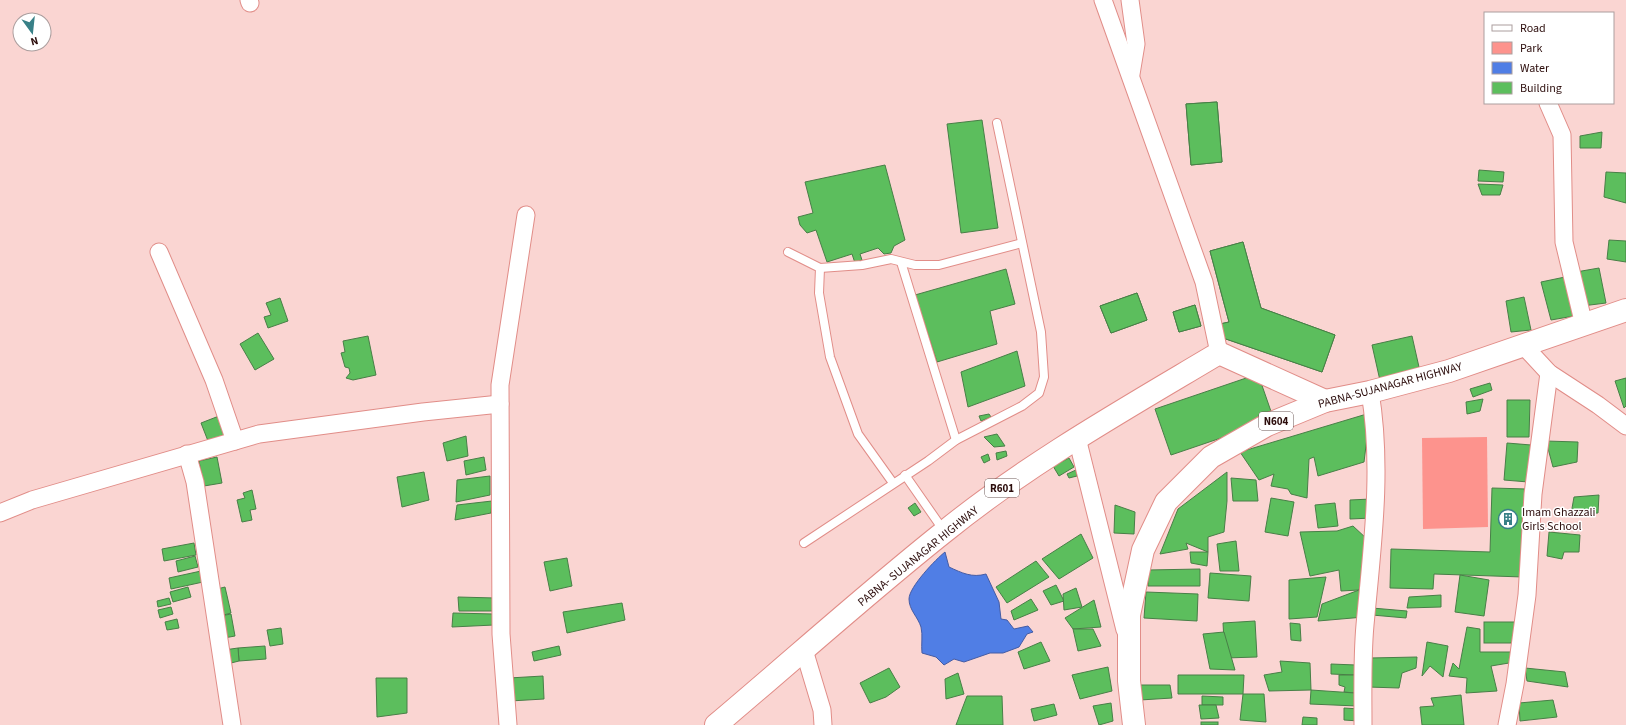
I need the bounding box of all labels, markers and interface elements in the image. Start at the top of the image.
north arrow [12,12,52,52]
legend [1484,12,1614,104]
text: Road [1520,20,1546,37]
text: N [29,33,40,49]
text: Park [1520,40,1542,57]
text: Water [1520,60,1550,77]
text: Building [1520,80,1562,97]
street label: PABNA-SUJANAGAR HIGHWAY [1316,358,1464,413]
road number: N604 [1259,412,1293,430]
road number: R601 [985,479,1019,497]
street label: PABNA- SUJANAGAR HIGHWAY [854,502,983,611]
place label: Imam Ghazzali Girls School [1522,504,1596,535]
building icon: Imam Ghazzali Girls School [1497,508,1519,530]

